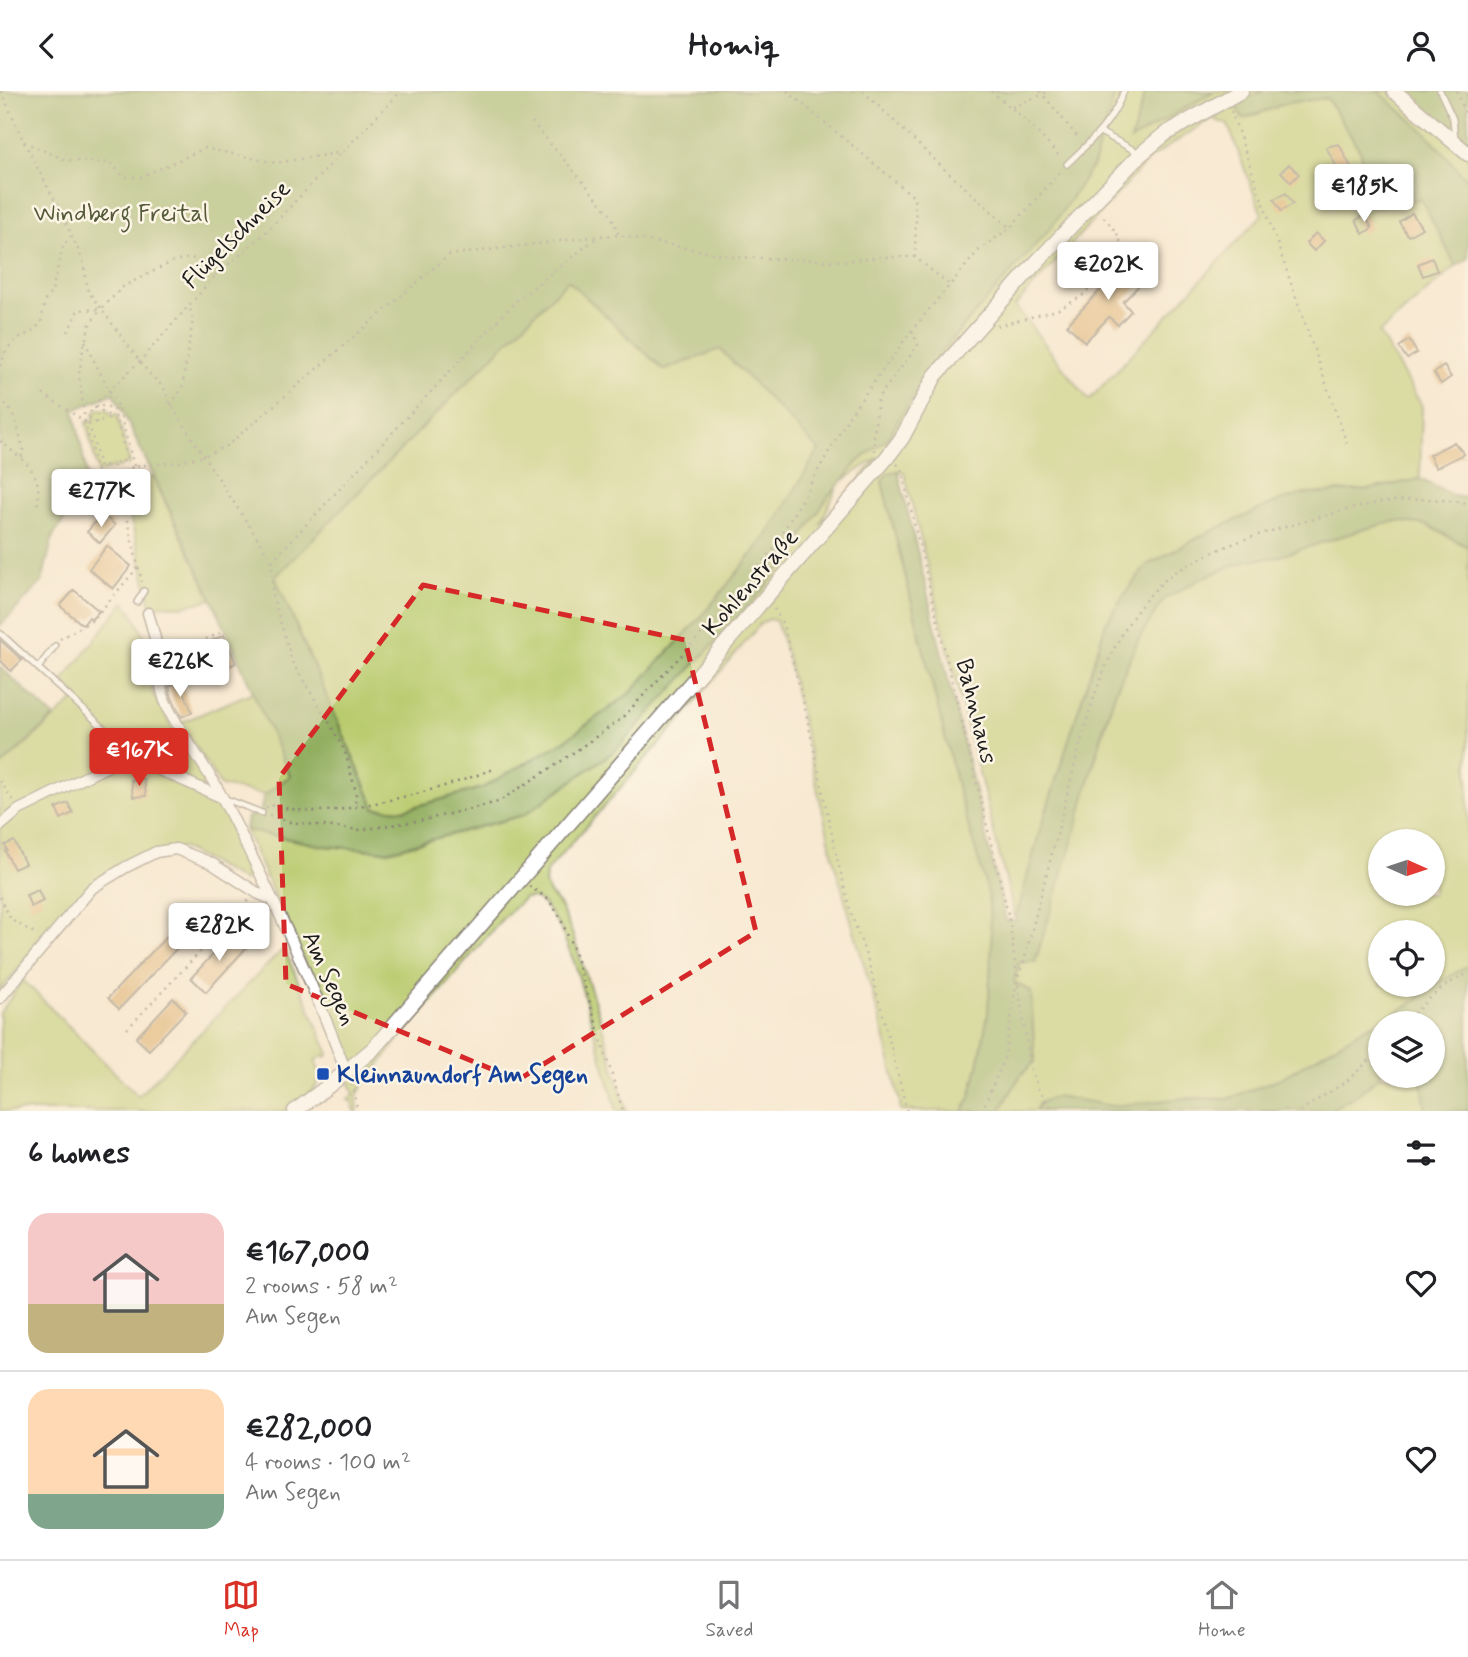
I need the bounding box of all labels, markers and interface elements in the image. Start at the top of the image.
text: Homiq [688,25,780,67]
icon: back [28,27,66,65]
icon: person [1402,27,1440,65]
pin: €185K [1315,165,1413,224]
text: €185K [1331,172,1398,202]
street label: Flügelschneise [176,174,298,296]
park label: Windberg Freital [33,199,209,233]
pin: €202K [1059,243,1157,302]
text: €202K [1073,250,1143,280]
pin: €277K [52,469,150,529]
text: €277K [68,477,135,507]
street label: Kohlenstraße [696,523,806,643]
pin: €226K [131,639,229,699]
text: €226K [147,647,213,677]
street label: Bahnhaus [948,656,1004,767]
pin: €167K [90,729,188,788]
text: €167K [105,736,173,766]
north arrow [1368,829,1446,907]
map controls [1368,829,1445,1088]
pin: €282K [170,903,268,963]
text: €282K [185,911,253,941]
button: locate [1368,920,1445,997]
street label: Am Segen [292,927,363,1031]
button: layers [1368,1011,1445,1088]
place label: Kleinnaundorf Am Segen [337,1060,588,1094]
marker: Kleinnaundorf Am Segen [315,1066,331,1082]
text: 6 homes [28,1134,130,1173]
icon: filters [1402,1134,1440,1172]
text: €167,000 [245,1233,370,1272]
icon: home [84,1241,168,1325]
icon: heart [1402,1264,1440,1302]
text: 2 rooms · 58 m² [245,1272,398,1302]
text: Am Segen [245,1302,341,1332]
text: €282,000 [245,1409,372,1448]
icon: home [84,1417,168,1501]
icon: heart [1402,1440,1440,1478]
text: 4 rooms · 100 m² [245,1448,411,1478]
text: Am Segen [245,1478,341,1508]
tab: Map [222,1576,260,1643]
tab: Saved [705,1576,753,1643]
tab: Home [1198,1576,1246,1643]

